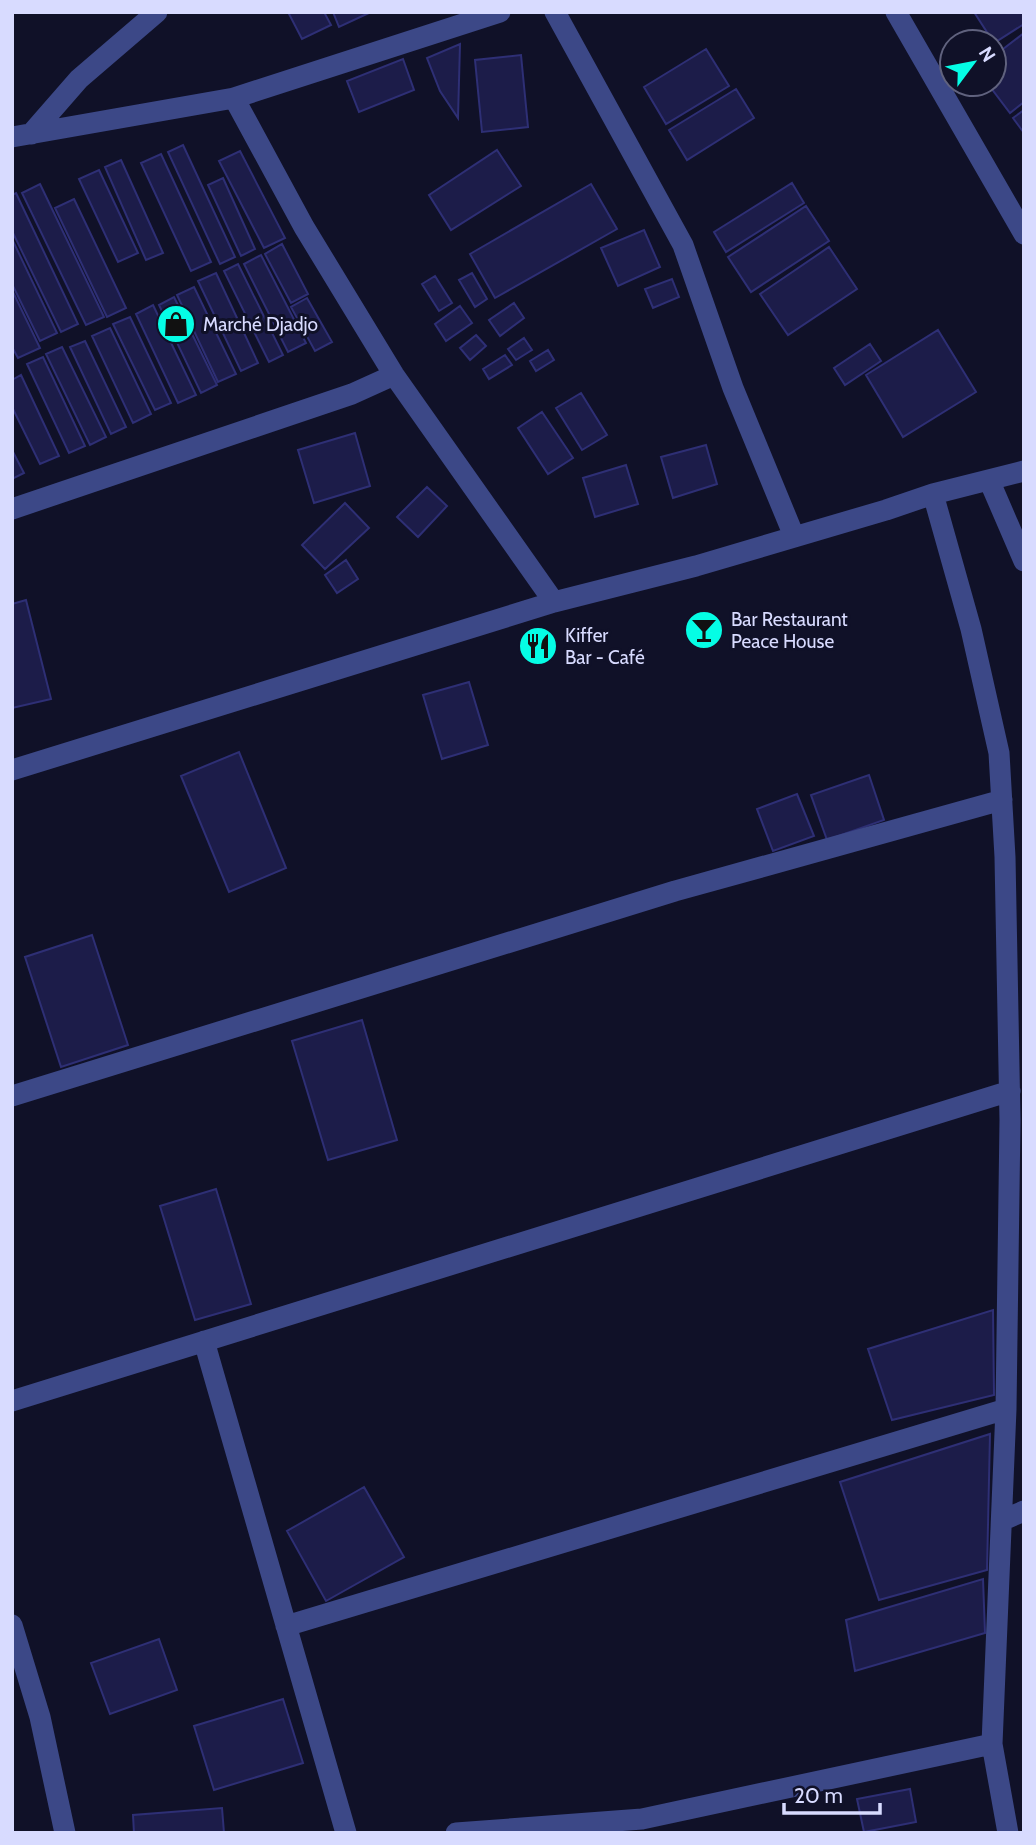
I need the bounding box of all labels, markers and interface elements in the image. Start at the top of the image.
north arrow [938,28,1008,98]
text: N [974,42,1000,66]
shop icon: Marché Djadjo [155,303,197,345]
place label: Marché Djadjo [203,313,318,336]
place label: Bar Restaurant Peace House [731,608,848,653]
bar icon: Bar Restaurant Peace House [683,609,725,651]
place label: Kiffer Bar - Café [565,624,645,669]
restaurant icon: Kiffer Bar - Café [517,625,559,667]
scale bar [784,1772,880,1816]
text: 20 m [794,1783,843,1808]

